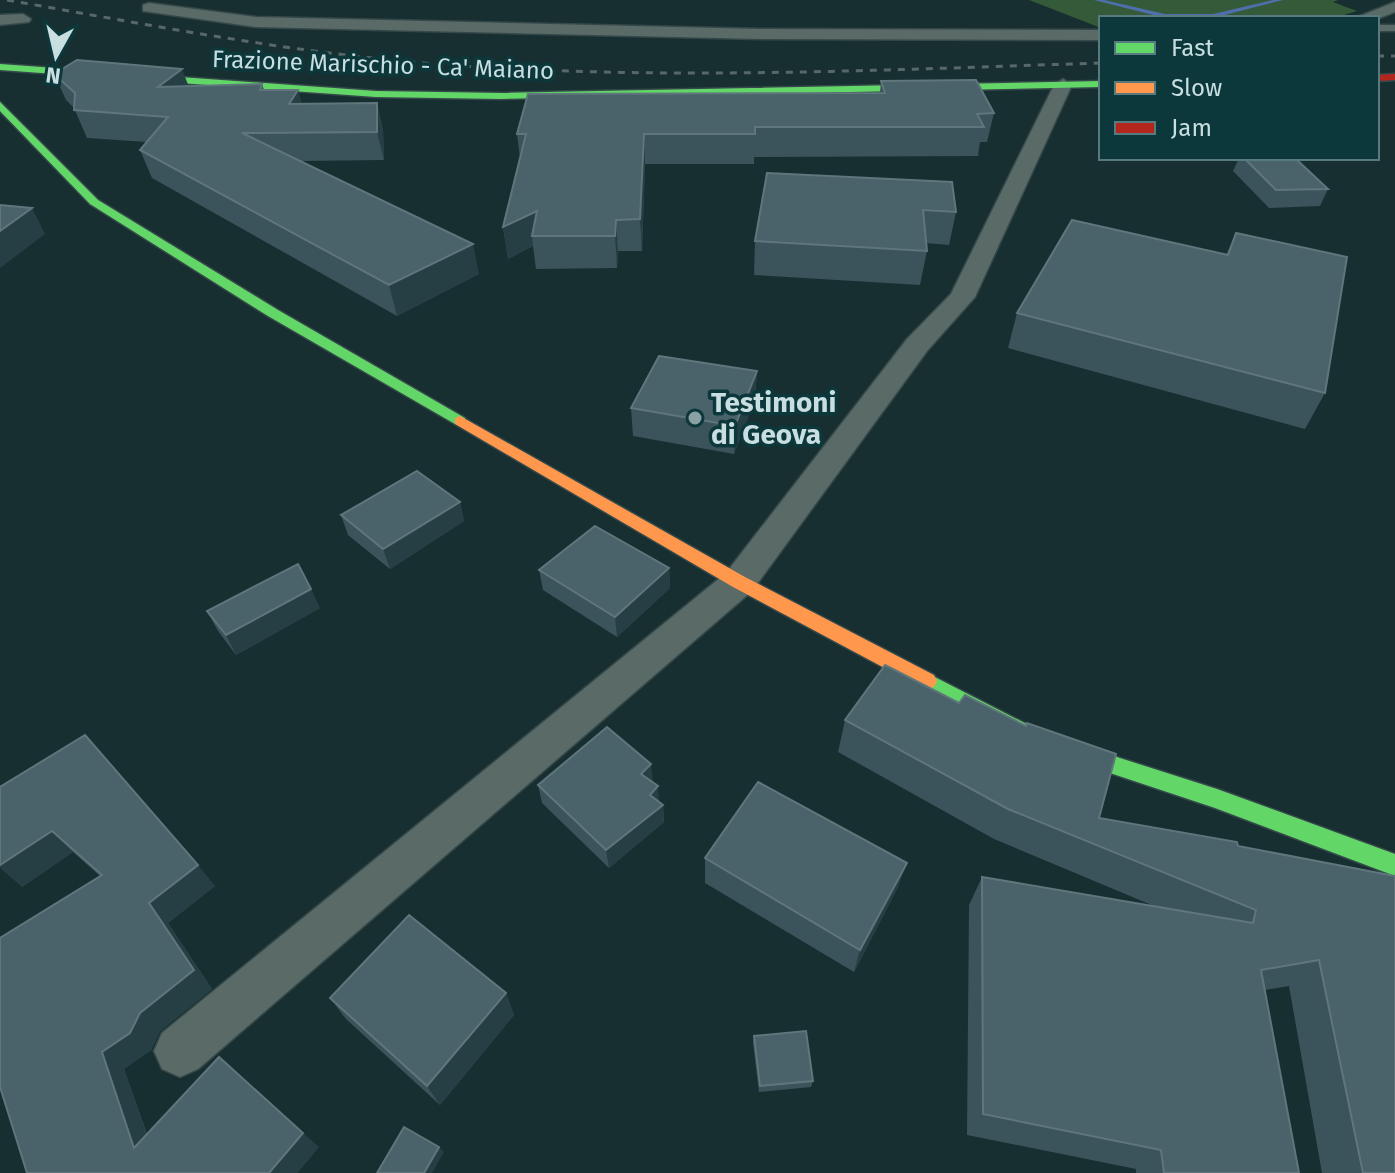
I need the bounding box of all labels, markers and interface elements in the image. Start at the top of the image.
north arrow [16,16,96,96]
legend [1099,16,1379,160]
text: Fast [1171,34,1214,62]
street label: Frazione Marischio - Ca' Maiano [212,45,554,85]
text: N [44,61,62,90]
text: Slow [1171,74,1222,102]
text: Jam [1171,114,1212,142]
place label: Testimoni di Geova [711,386,836,451]
marker: Testimoni di Geova [686,409,704,427]

